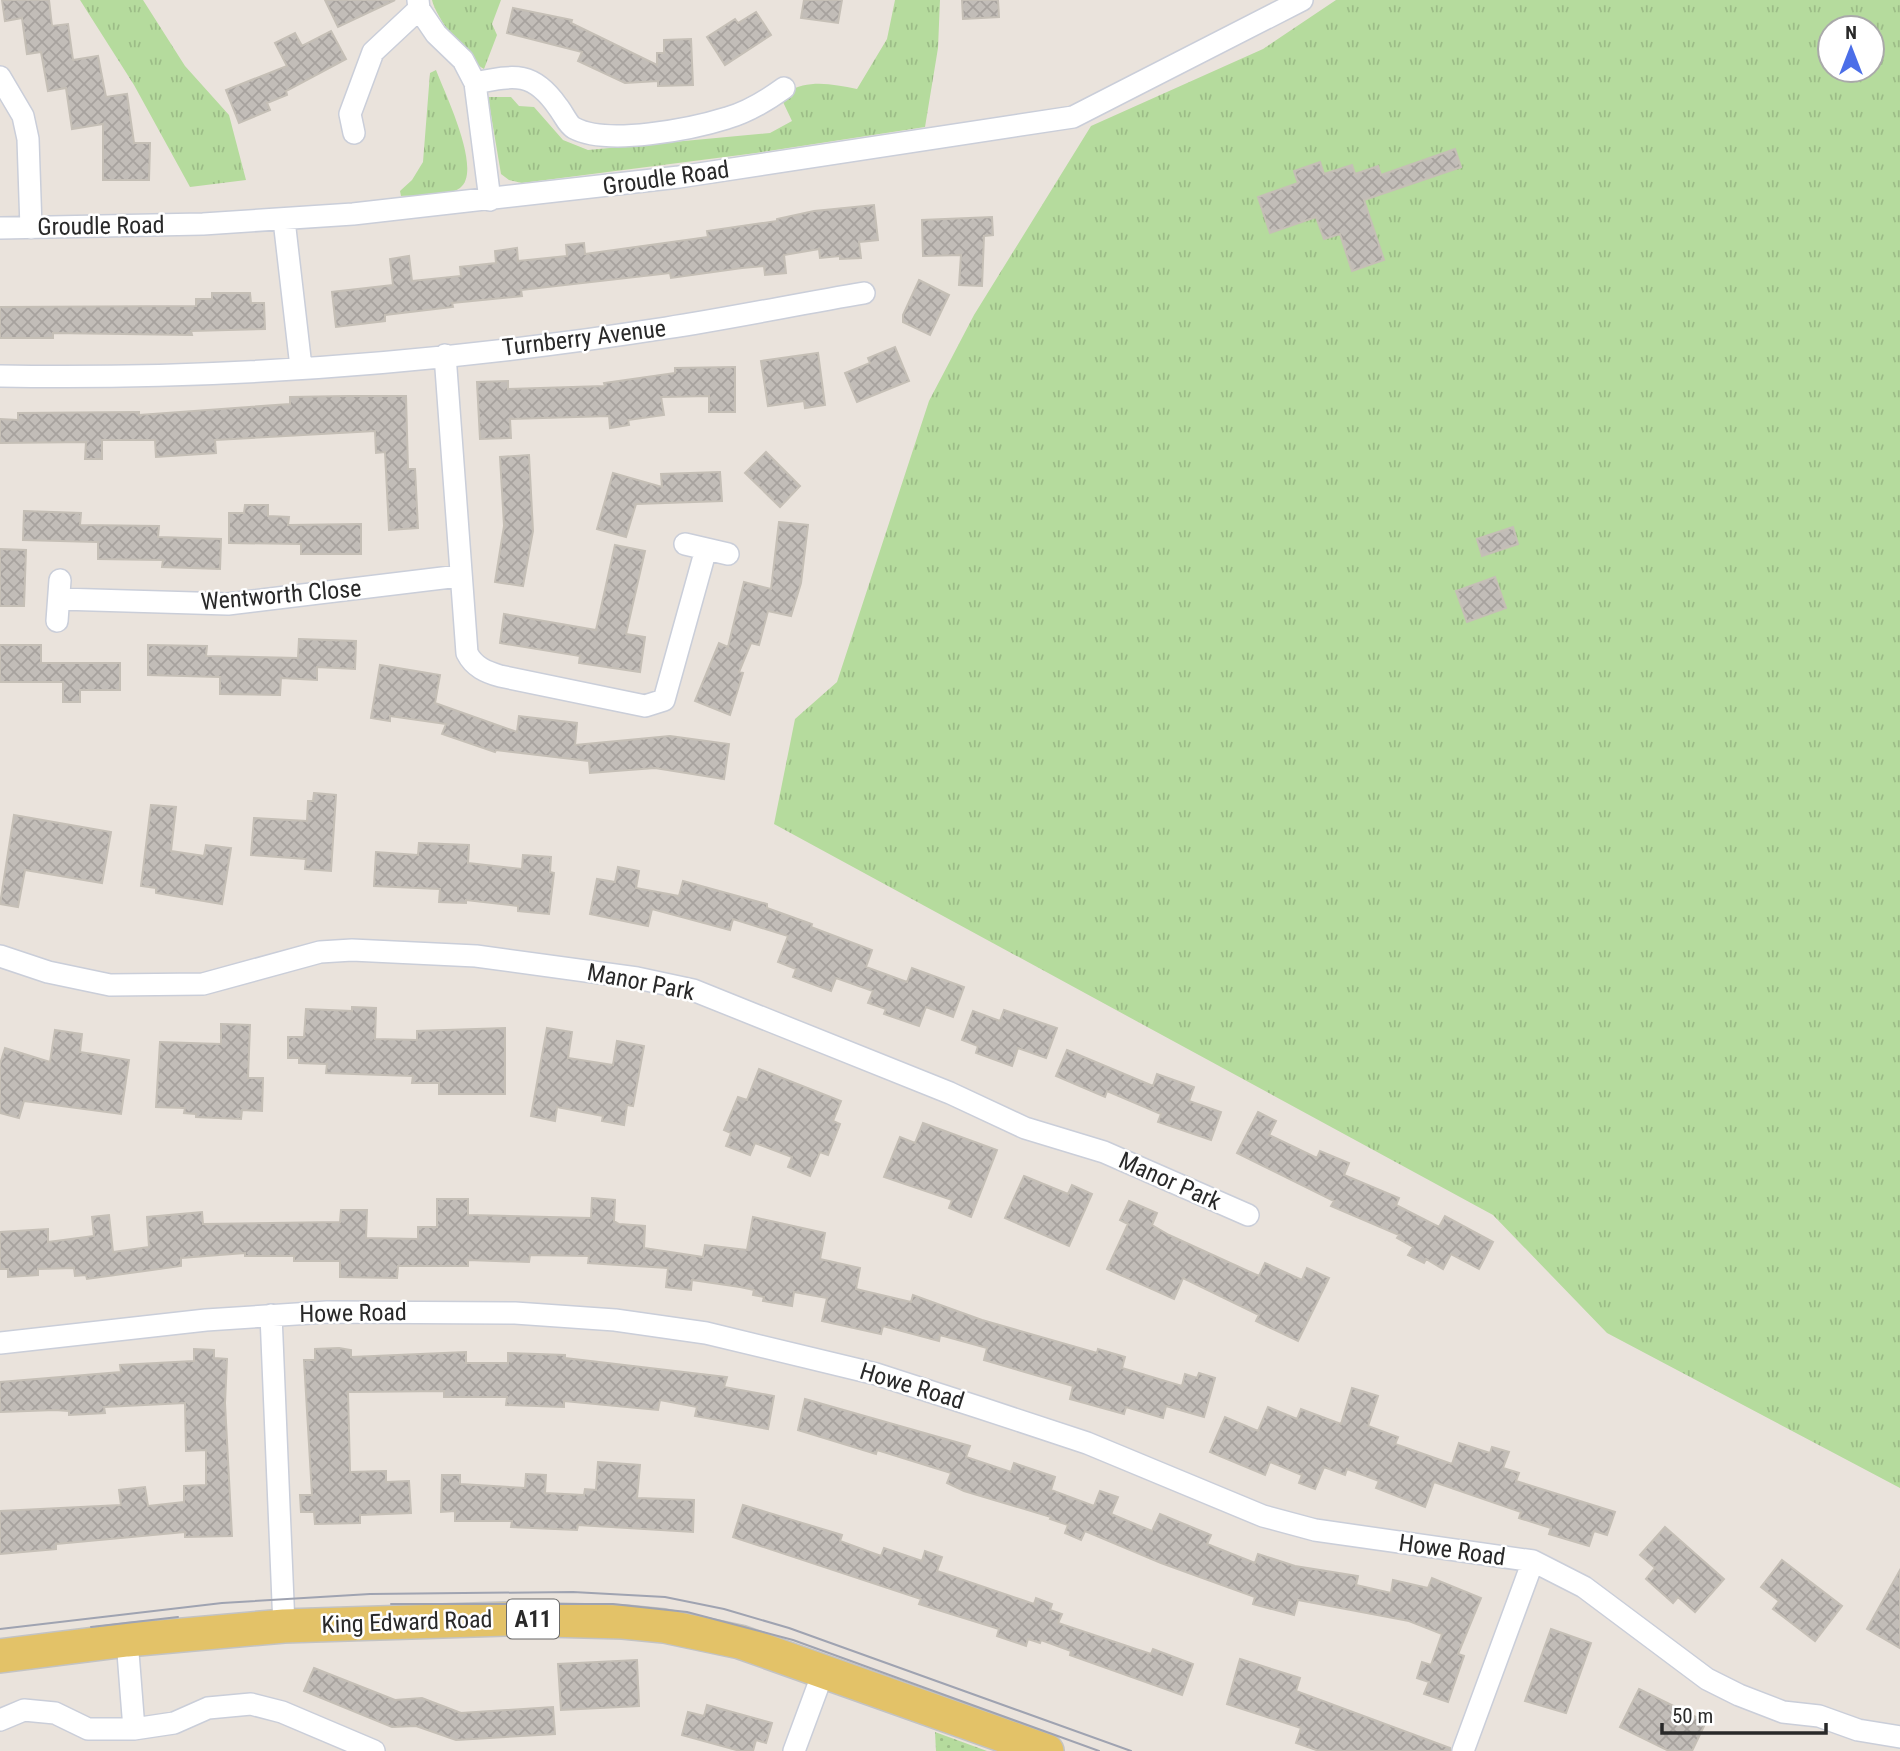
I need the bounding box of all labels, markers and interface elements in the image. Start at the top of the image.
north arrow [1816,14,1886,84]
text: N [1845,21,1857,44]
street label: Groudle Road [601,155,731,201]
street label: Groudle Road [37,211,165,241]
street label: Turnberry Avenue [501,314,667,362]
street label: Wentworth Close [200,574,362,616]
street label: Manor Park [585,958,697,1006]
street label: Manor Park [1115,1146,1226,1216]
street label: Howe Road [299,1298,407,1328]
street label: Howe Road [857,1357,967,1415]
street label: Howe Road [1397,1529,1507,1571]
road number: A11 [507,1600,559,1638]
street label: King Edward Road [321,1605,493,1639]
scale bar [1662,1692,1826,1736]
text: 50 m [1672,1704,1713,1728]

